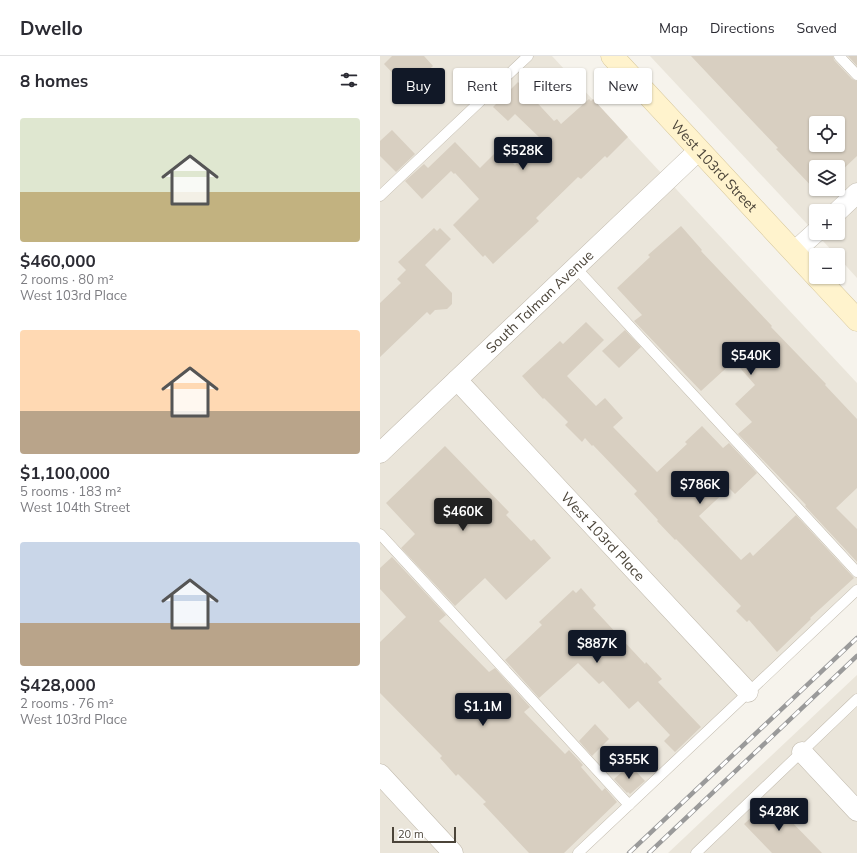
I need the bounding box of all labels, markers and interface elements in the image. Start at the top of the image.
text: Dwello [20,16,83,40]
text: Map [659,19,688,37]
text: Directions [710,19,775,37]
text: Saved [797,19,837,37]
chip: Buy [392,68,445,104]
chip: Rent [453,68,511,104]
chip: Filters [519,68,586,104]
chip: New [594,68,652,104]
icon: filters [338,69,360,91]
text: 8 homes [20,70,88,91]
street label: West 103rd Street [667,116,761,216]
map controls [809,116,845,284]
button: locate [809,116,845,152]
pin: $528K [495,137,551,171]
text: $528K [503,142,543,158]
icon: home [154,144,226,216]
button: layers [809,160,845,196]
button: + [809,204,845,240]
street label: South Talman Avenue [482,246,597,357]
button: − [809,248,845,284]
text: $460,000 [20,250,96,271]
text: 2 rooms · 80 m² [20,271,114,287]
text: West 103rd Place [20,287,127,303]
pin: $540K [723,342,779,376]
text: $540K [731,347,771,363]
icon: home [154,356,226,428]
text: $1,100,000 [20,462,110,483]
pin: $786K [672,471,728,505]
text: $786K [680,476,720,492]
text: 5 rooms · 183 m² [20,483,121,499]
street label: West 103rd Place [557,488,649,585]
pin: $460K [435,498,491,532]
text: West 104th Street [20,499,130,515]
text: $460K [443,503,483,519]
icon: home [154,568,226,640]
pin: $887K [569,630,625,664]
text: $887K [577,635,617,651]
text: $428,000 [20,674,96,695]
pin: $1.1M [455,693,511,727]
text: 2 rooms · 76 m² [20,695,114,711]
text: $1.1M [464,698,502,714]
text: West 103rd Place [20,711,127,727]
pin: $355K [601,746,657,780]
text: $355K [609,751,649,767]
pin: $428K [751,798,807,832]
text: $428K [759,803,799,819]
scale bar [392,825,456,844]
text: 20 m [398,827,424,841]

